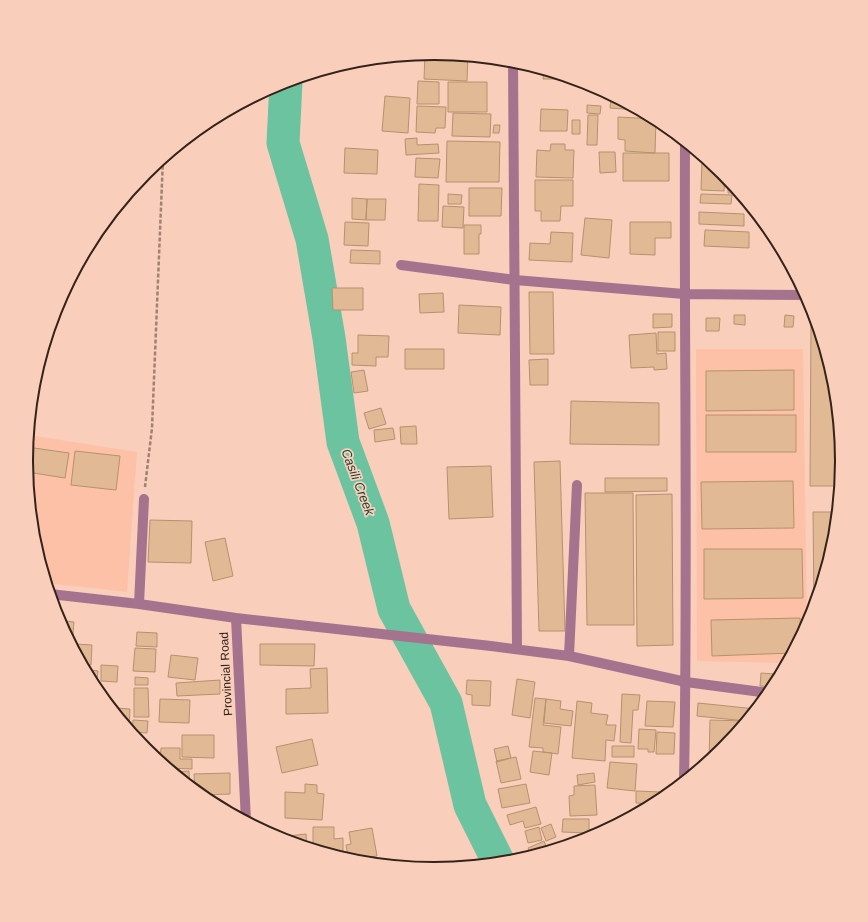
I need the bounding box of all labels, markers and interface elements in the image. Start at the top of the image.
water label: Casili Creek [338,447,378,519]
street label: Provincial Road [217,632,235,716]

